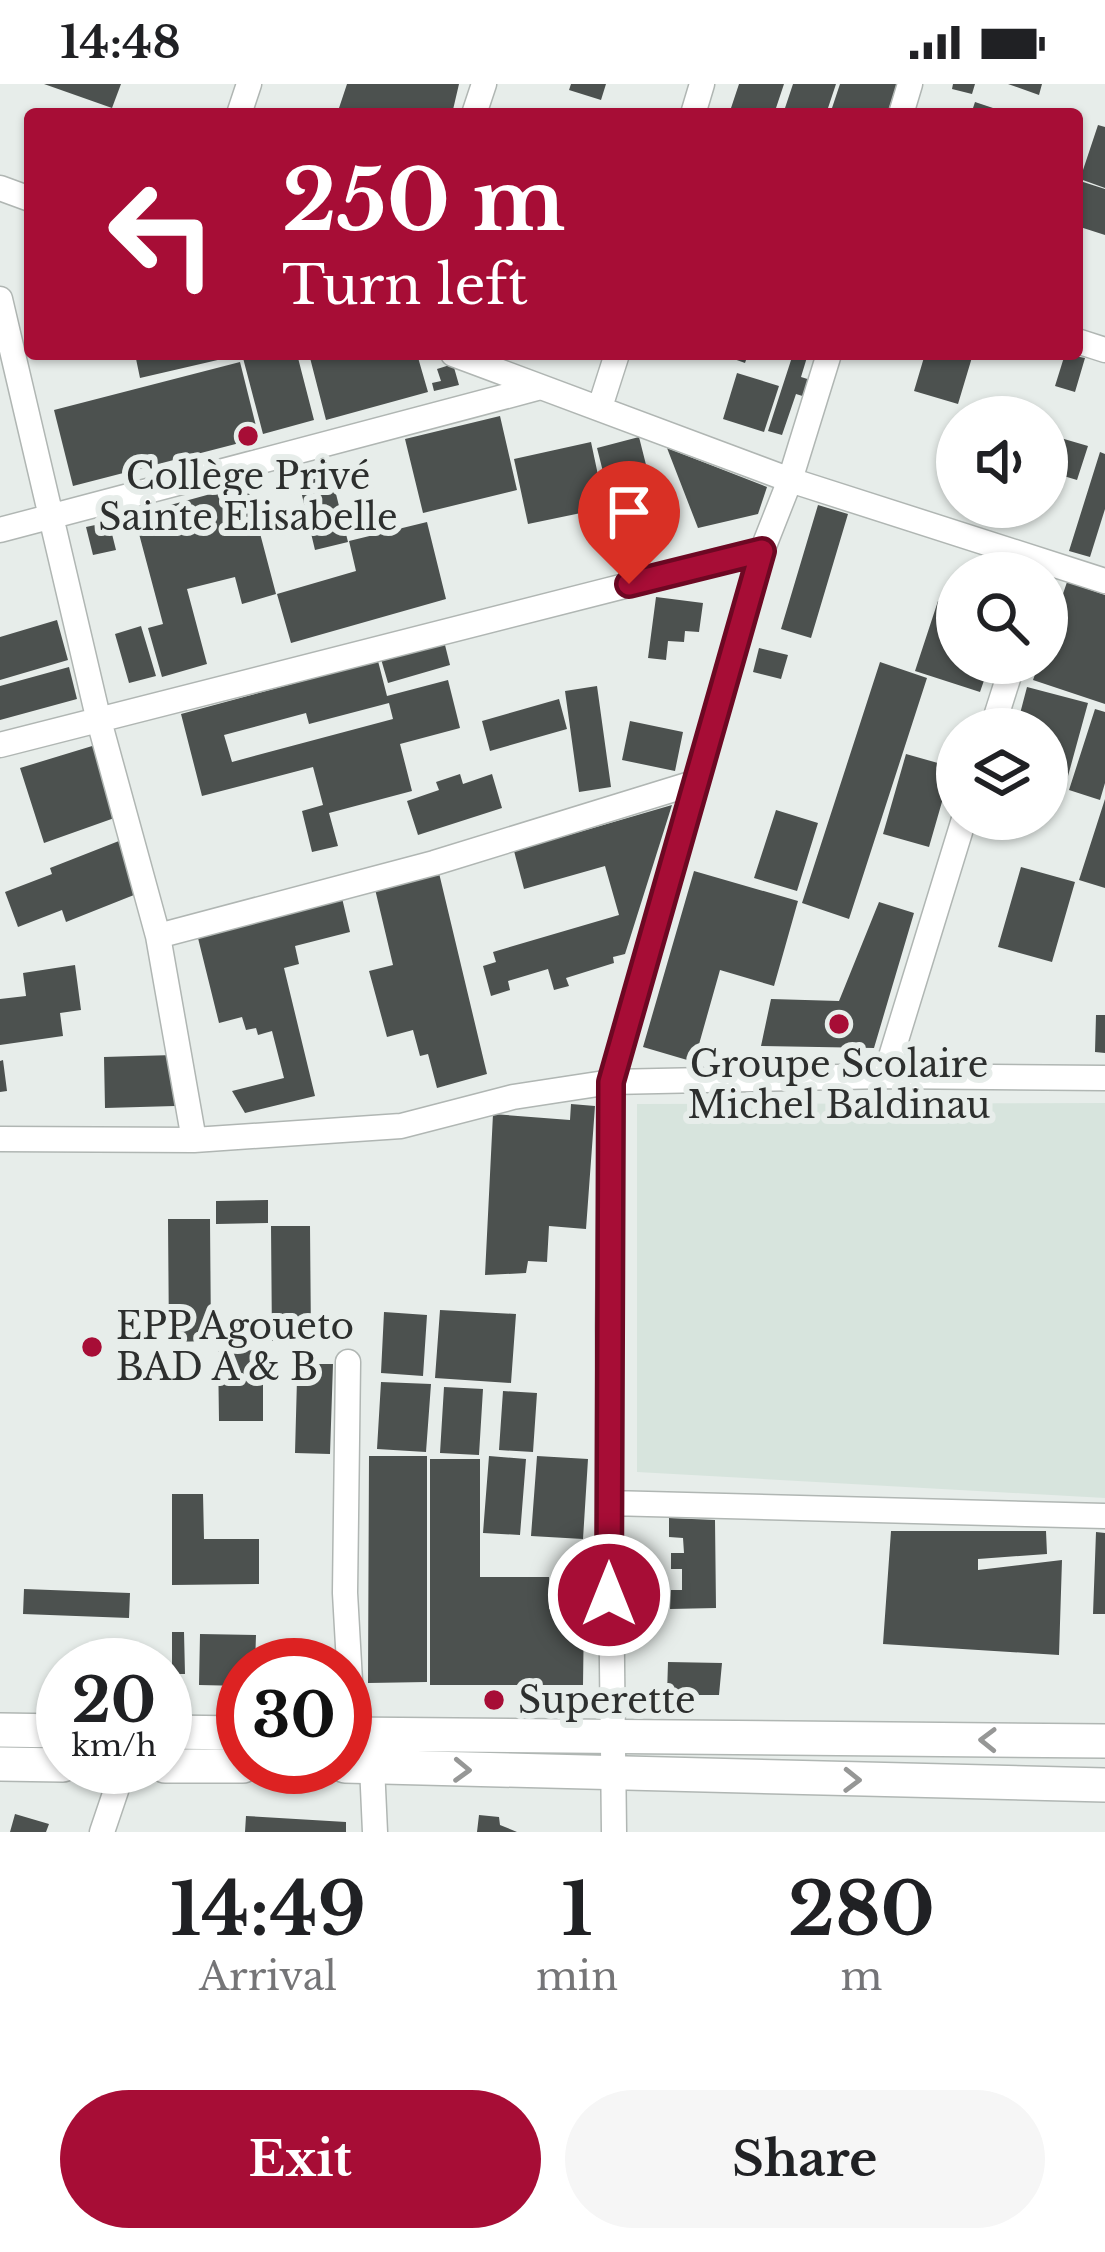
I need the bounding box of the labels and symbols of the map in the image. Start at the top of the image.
marker: Collège Privé Sainte Elisabelle [235,423,261,449]
place label: Collège Privé Sainte Elisabelle [98,454,398,540]
pin [578,461,680,584]
marker: Groupe Scolaire Michel Baldinau [826,1011,852,1037]
place label: Groupe Scolaire Michel Baldinau [688,1042,990,1128]
place label: EPP Agoueto BAD A & B [116,1304,354,1390]
marker: EPP Agoueto BAD A & B [79,1334,105,1360]
position arrow [546,1532,672,1658]
speed limit sign: 30 [216,1638,372,1794]
place label: Superette [518,1678,696,1723]
marker: Superette [481,1687,507,1713]
one-way arrow [978,1727,997,1753]
one-way arrow [453,1756,472,1782]
one-way arrow [844,1767,862,1793]

